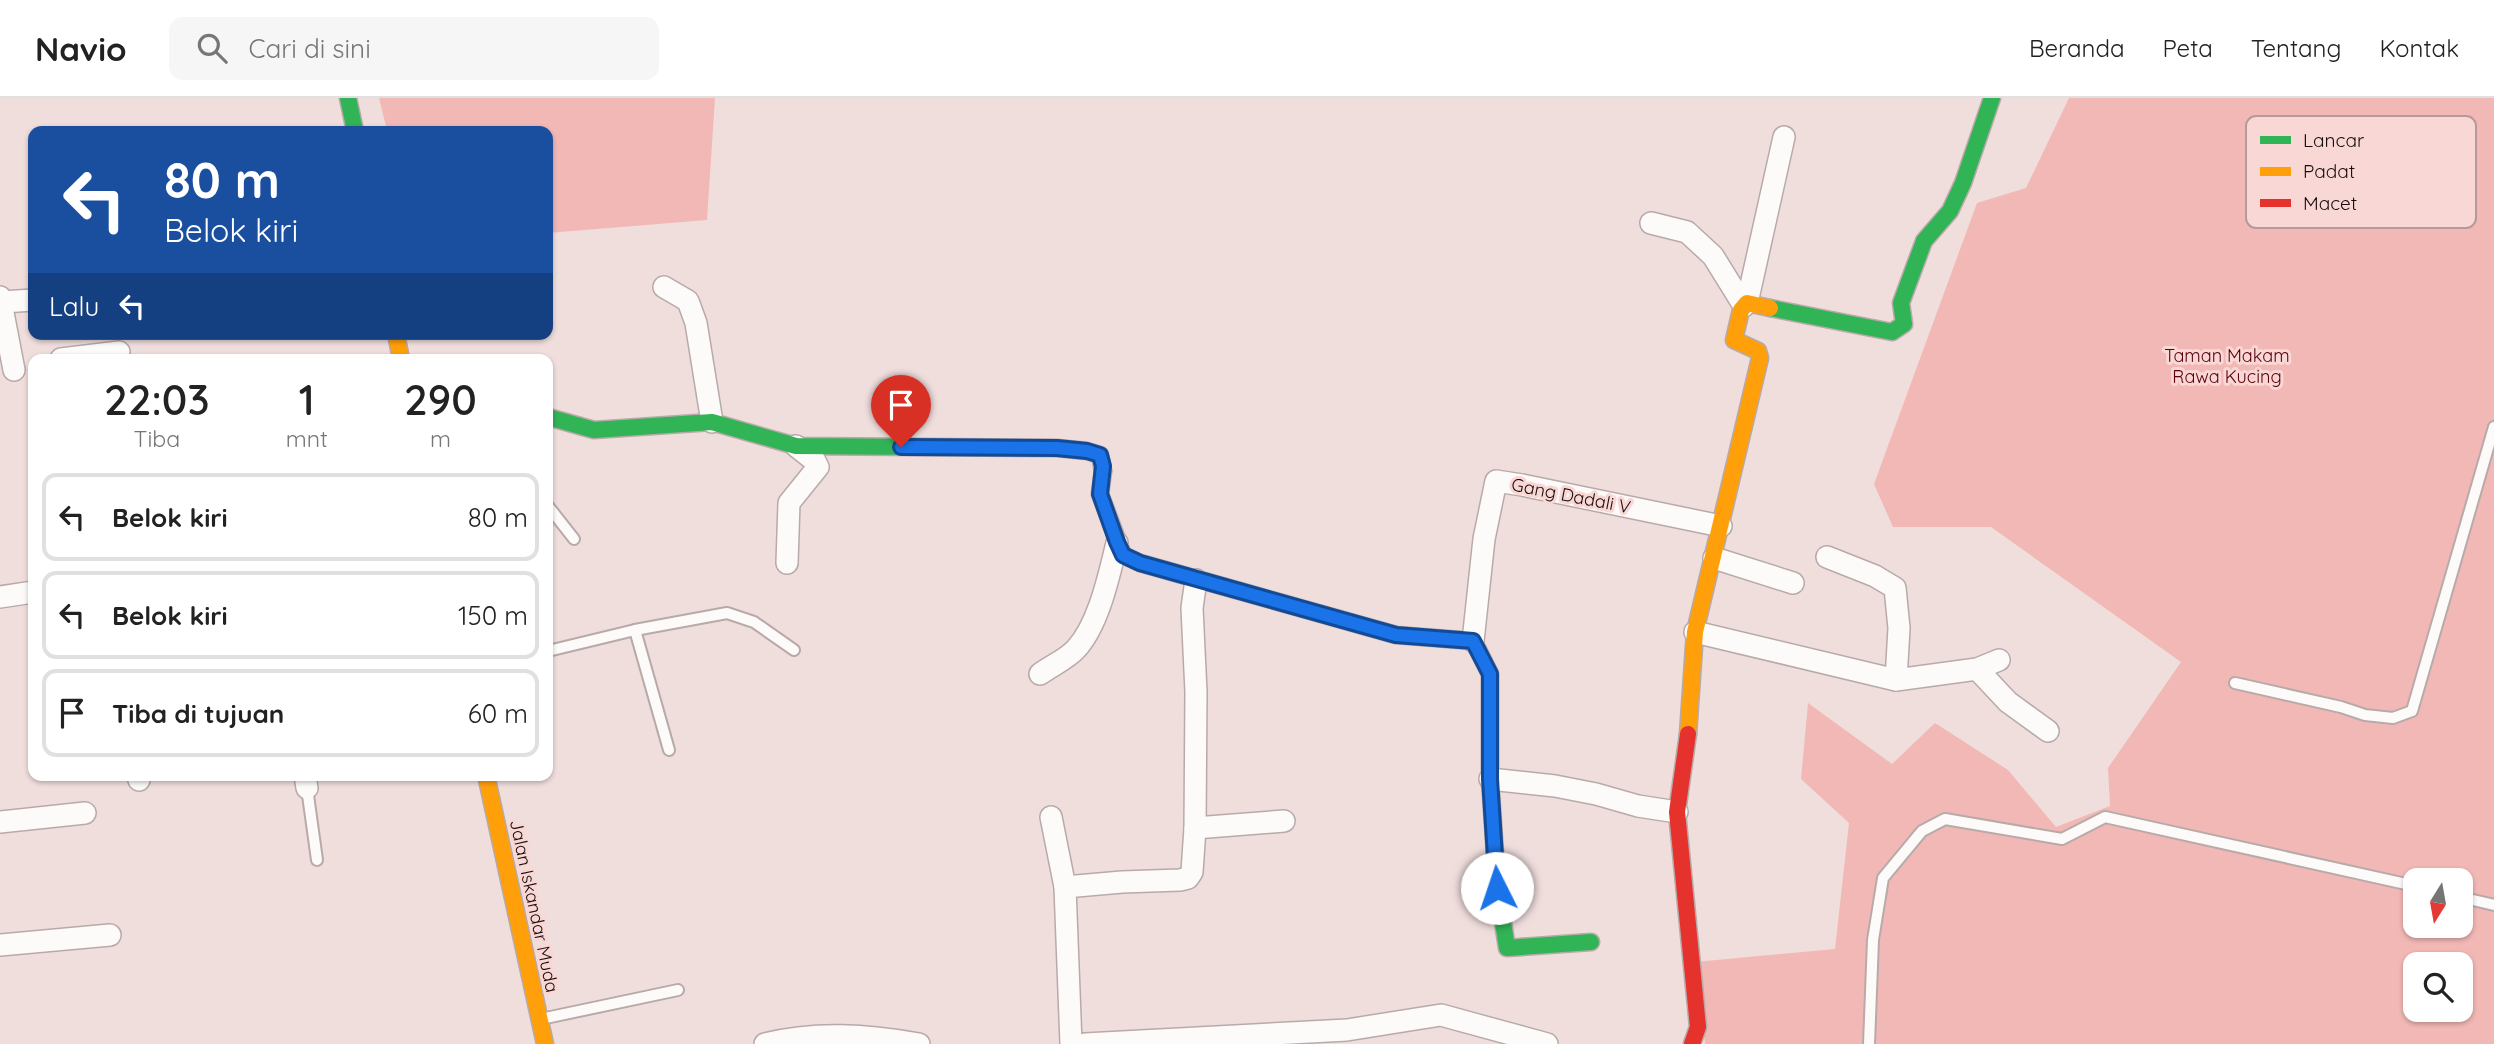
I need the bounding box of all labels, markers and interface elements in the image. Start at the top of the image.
search box [169,17,659,80]
text: Navio [35,28,127,69]
icon: search [193,29,231,67]
text: Cari di sini [249,32,371,65]
text: Beranda [2029,33,2125,63]
text: Peta [2163,33,2213,63]
text: Tentang [2251,33,2341,63]
text: Kontak [2379,33,2459,63]
legend [2246,116,2476,228]
text: Lancar [2303,128,2365,152]
text: 80 m [164,149,280,210]
icon: left [49,154,140,245]
text: Padat [2303,159,2355,183]
text: Macet [2303,191,2357,215]
text: Belok kiri [164,210,298,250]
icon: left [113,287,151,325]
text: Lalu [49,290,99,323]
park label: Taman Makam Rawa Kucing [2164,344,2290,388]
text: 22:03 [104,373,210,426]
text: 1 [299,373,315,426]
text: 290 [404,373,477,426]
pin [871,375,931,447]
icon: arrive [882,386,920,424]
text: Tiba [134,424,180,453]
text: mnt [286,424,328,453]
text: m [430,424,451,453]
street label: Gang Dadali V [1510,473,1633,518]
icon: left [53,498,91,536]
text: Belok kiri [112,501,228,534]
text: 80 m [468,501,528,534]
icon: left [53,596,91,634]
text: Belok kiri [112,599,228,632]
text: 150 m [458,599,528,632]
icon: arrive [53,694,91,732]
text: Tiba di tujuan [112,697,284,730]
text: 60 m [468,697,528,730]
street label: Jalan Iskandar Muda [505,817,564,994]
position arrow [1460,851,1534,925]
north arrow [2403,868,2473,938]
map controls [2403,868,2473,1022]
button: search [2403,952,2473,1022]

